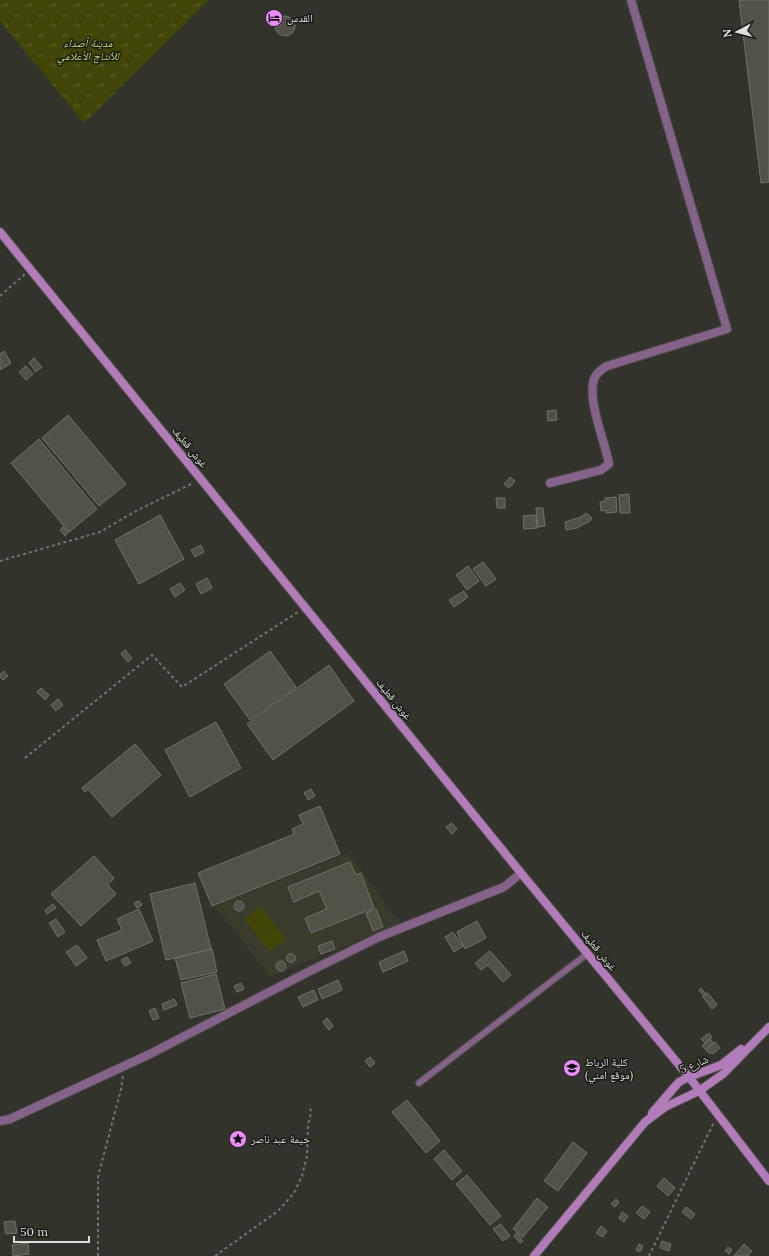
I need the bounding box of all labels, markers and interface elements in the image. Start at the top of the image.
hotel icon: القدس [264,8,284,28]
place label: القدس [287,11,313,25]
north arrow [717,12,757,52]
text: N [720,28,735,38]
park label: مدينة أصداء للأنتاج الأعلامي [57,36,121,65]
street label: غوش قطيف [169,423,211,471]
street label: غوش قطيف [373,675,415,723]
street label: غوش قطيف [578,926,620,974]
street label: شارع 5 [678,1052,710,1076]
place label: كلية الرباط (موقع امني) [585,1055,633,1084]
school or university icon: كلية الرباط (موقع امني) [562,1058,582,1078]
place icon: خيمة عبد ناصر [228,1129,248,1149]
place label: خيمة عبد ناصر [250,1132,310,1146]
scale bar [14,1218,89,1244]
text: 50 m [20,1224,48,1239]

